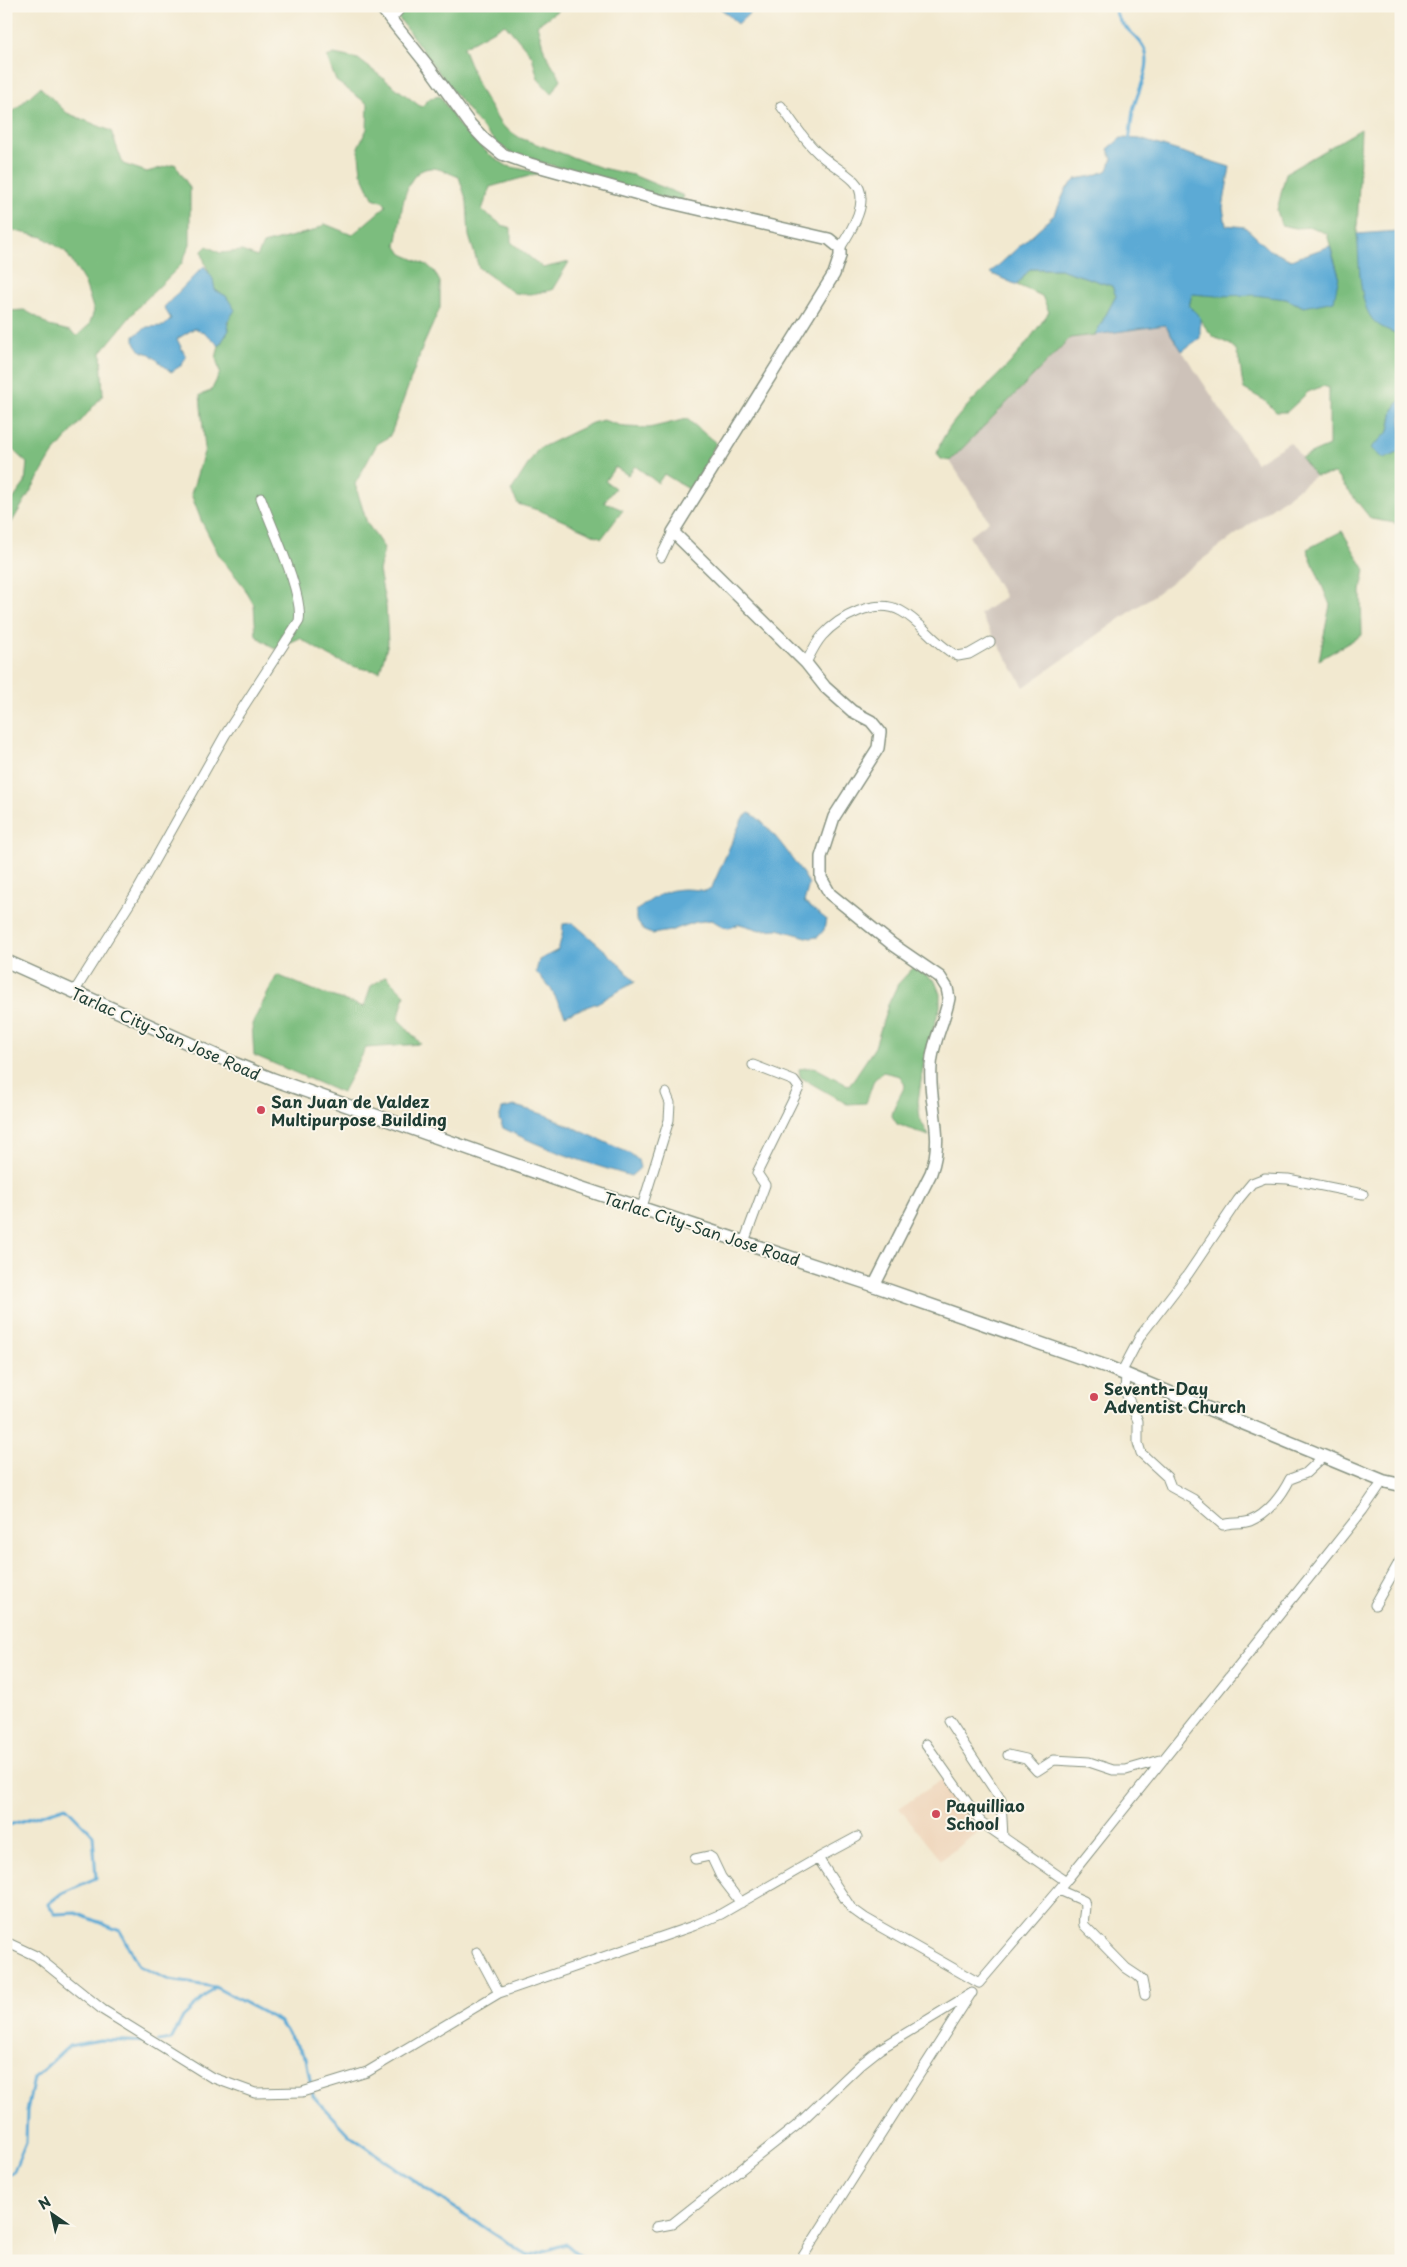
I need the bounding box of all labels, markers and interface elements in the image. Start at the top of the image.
street label: Tarlac City-San Jose Road [67,980,265,1086]
place label: San Juan de Valdez Multipurpose Building [271,1089,447,1131]
marker: San Juan de Valdez Multipurpose Building [255,1104,267,1116]
street label: Tarlac City-San Jose Road [601,1185,803,1271]
place label: Seventh-Day Adventist Church [1104,1376,1246,1418]
marker: Seventh-Day Adventist Church [1088,1391,1100,1403]
place label: Paquilliao School [946,1793,1025,1835]
marker: Paquilliao School [930,1808,942,1820]
north arrow [28,2190,78,2240]
text: N [34,2191,55,2215]

